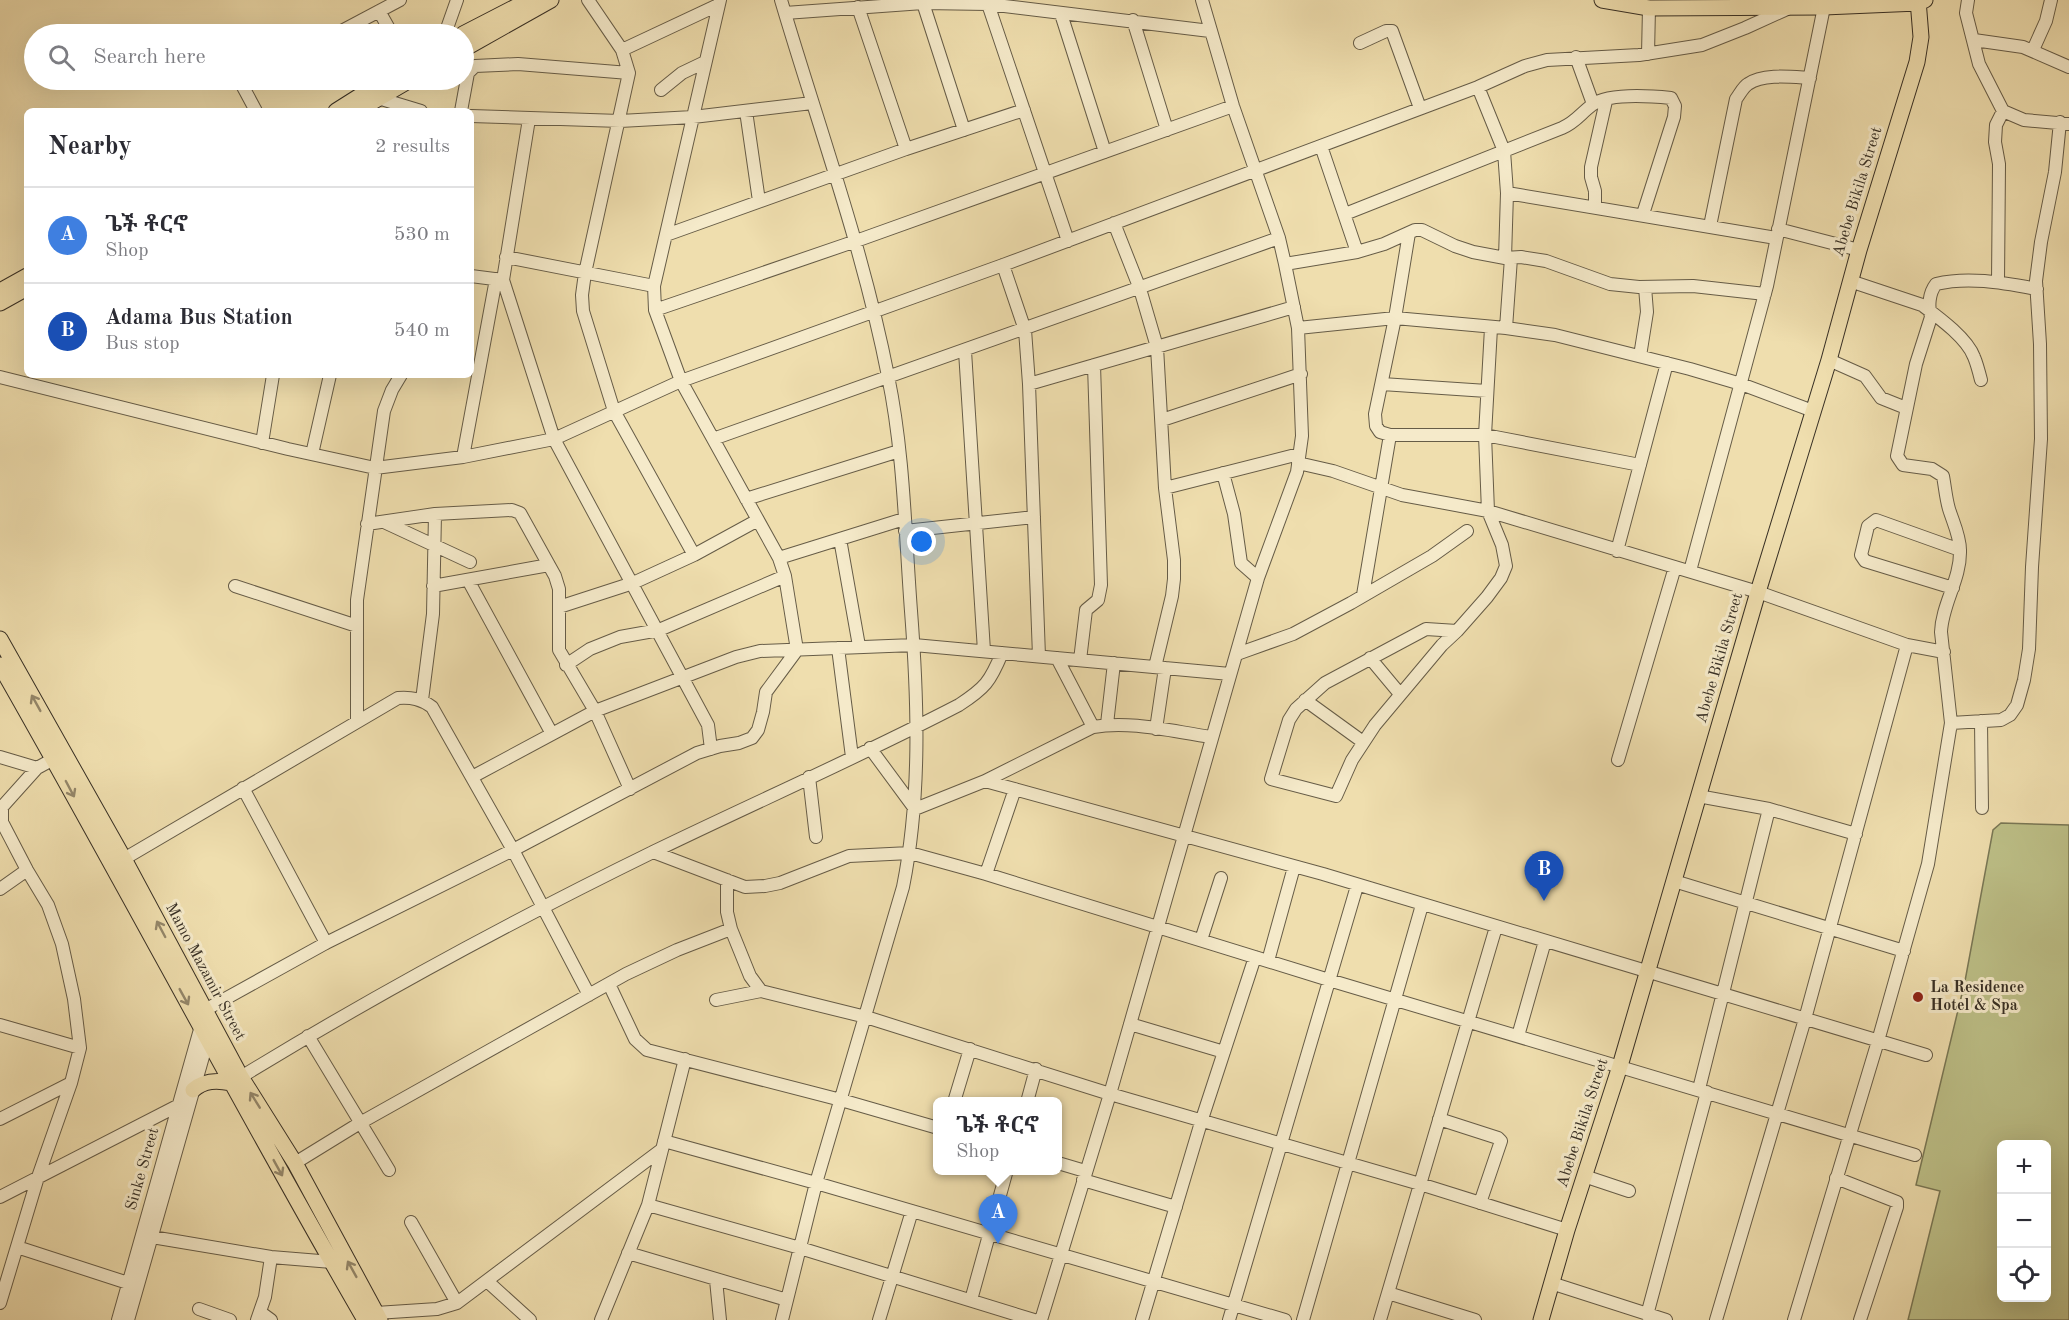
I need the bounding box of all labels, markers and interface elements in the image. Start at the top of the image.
search box [24,24,474,90]
icon: search [45,41,78,74]
text: Search here [93,46,206,68]
street label: Abebe Bikila Street [1831,125,1885,259]
text: Nearby [48,134,132,160]
text: 2 results [375,137,450,157]
text: ጌች ቶርኖ [105,214,188,236]
text: A [60,225,75,245]
text: 530 m [394,225,450,245]
text: Shop [105,241,149,261]
text: Adama Bus Station [105,307,293,329]
text: B [60,321,75,341]
text: 540 m [394,321,450,341]
text: Bus stop [105,334,180,354]
your location [907,527,936,556]
street label: Abebe Bikila Street [1694,591,1746,725]
one-way arrow [30,695,41,713]
one-way arrow [65,780,76,798]
pin: B [1524,852,1564,901]
street label: Mamo Mazamir Street [162,901,248,1044]
one-way arrow [155,921,167,938]
place label: La Residence Hotel & Spa [1930,980,2024,1014]
one-way arrow [178,988,190,1005]
marker: La Residence Hotel & Spa [1911,990,1925,1004]
street label: Abebe Bikila Street [1555,1056,1612,1190]
one-way arrow [249,1092,261,1109]
popup [933,1097,1062,1175]
text: ጌች ቶርኖ [956,1115,1039,1137]
street label: Sinke Street [124,1125,163,1212]
map controls [1997,1140,2051,1302]
button: + [1997,1140,2051,1194]
text: Shop [956,1142,999,1162]
one-way arrow [272,1159,284,1176]
pin: A [978,1194,1018,1244]
button: − [1997,1194,2051,1248]
button: locate [1997,1248,2051,1302]
one-way arrow [346,1261,358,1278]

